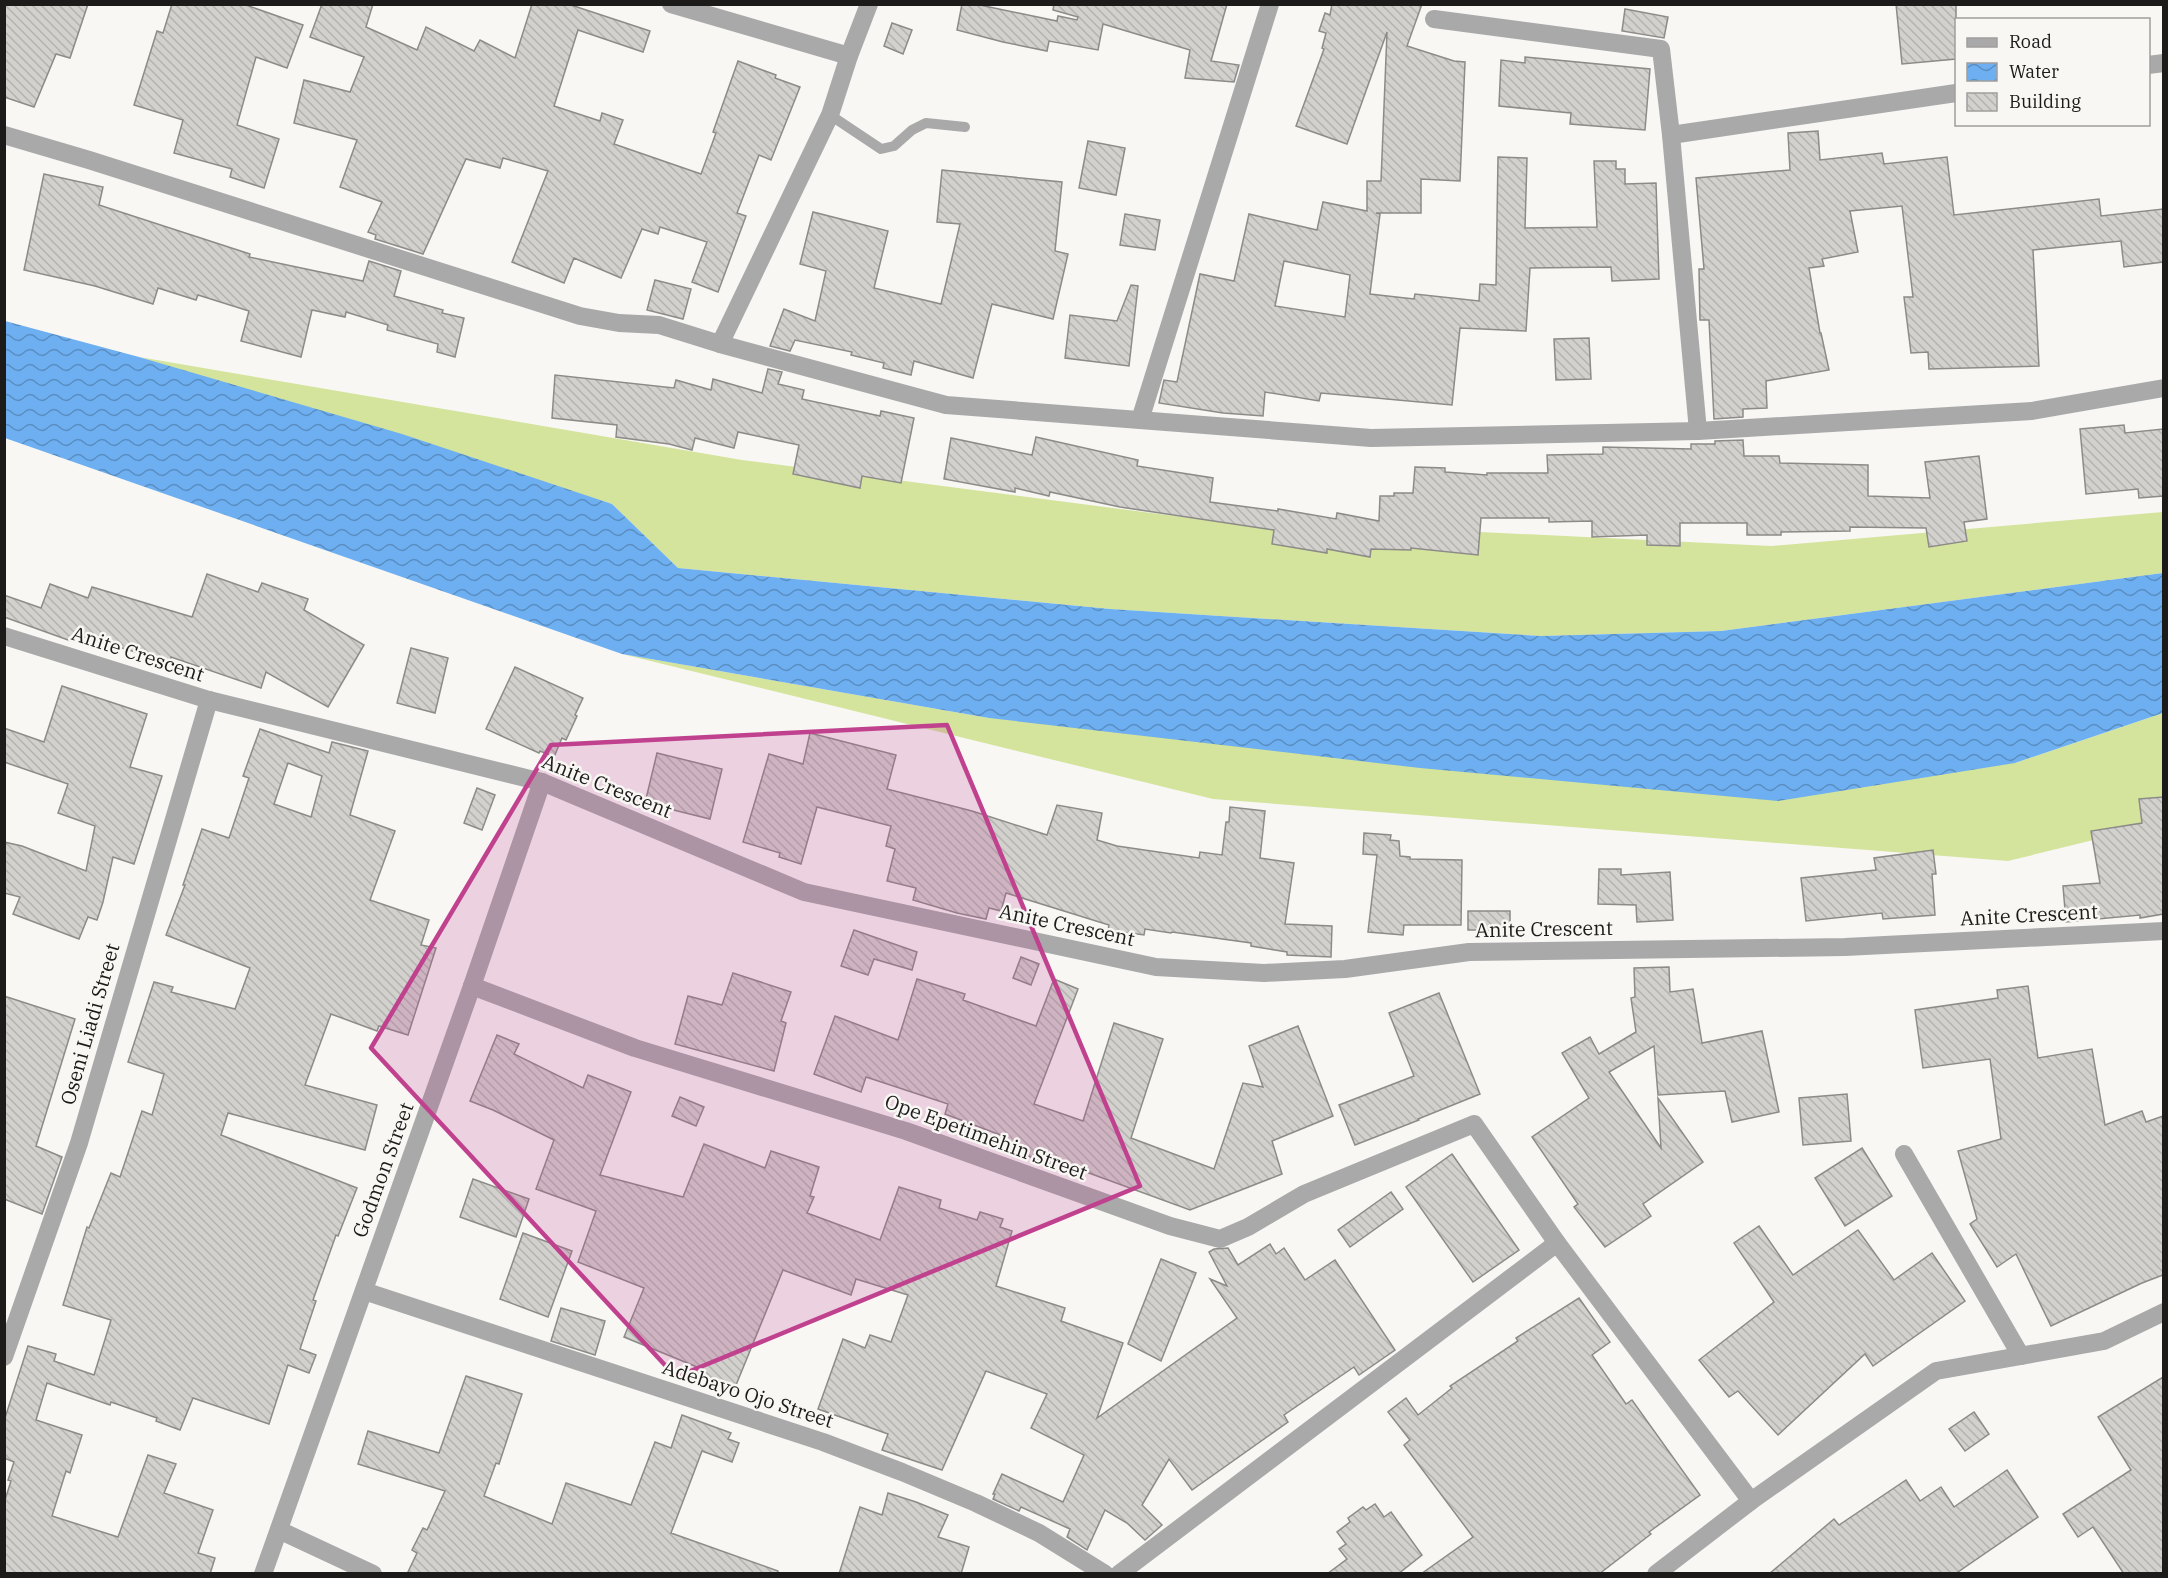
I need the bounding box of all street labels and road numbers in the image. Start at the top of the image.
street label: Anite Crescent [68,619,208,688]
street label: Anite Crescent [538,747,676,824]
street label: Anite Crescent [997,897,1137,952]
street label: Anite Crescent [1959,897,2099,932]
street label: Anite Crescent [1475,914,1613,943]
street label: Oseni Liadi Street [54,940,125,1108]
street label: Ope Epetimehin Street [881,1087,1091,1186]
street label: Godmon Street [346,1098,419,1241]
street label: Adebayo Ojo Street [659,1353,837,1434]

